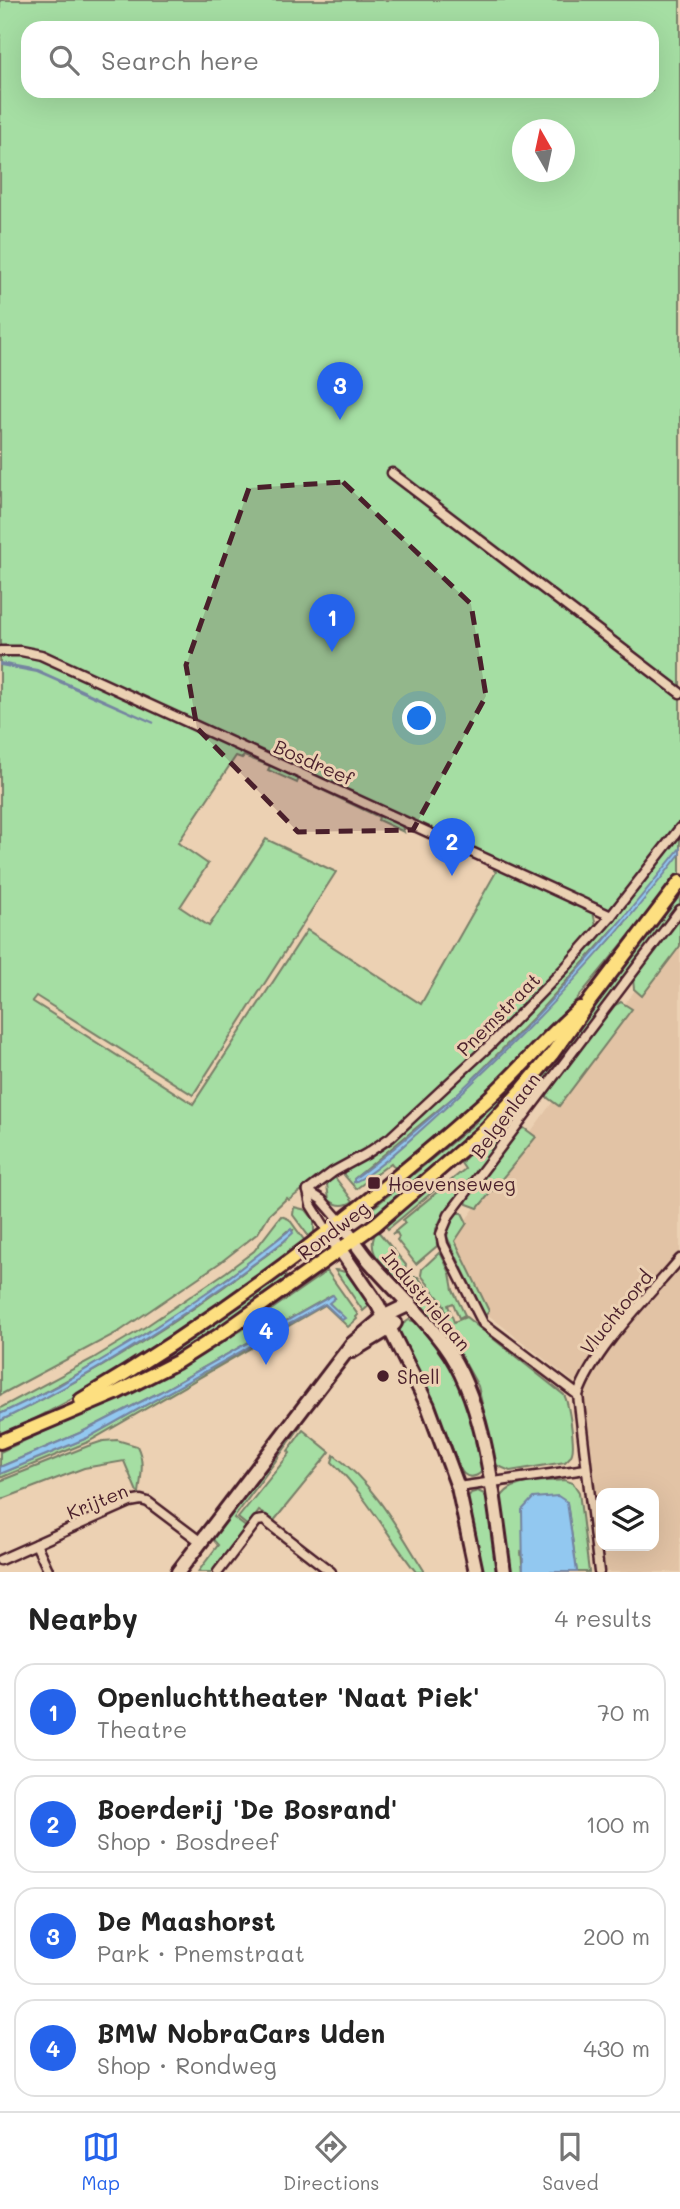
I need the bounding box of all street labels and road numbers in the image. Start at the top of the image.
street label: Bosdreef [270,733,358,791]
street label: Pnemstraat [451,967,545,1061]
street label: Belgenlaan [465,1067,545,1163]
street label: Rondweg [292,1195,374,1265]
street label: Industrielaan [377,1244,477,1356]
street label: Vluchtoord [574,1265,658,1359]
street label: Krijten [63,1477,131,1525]

